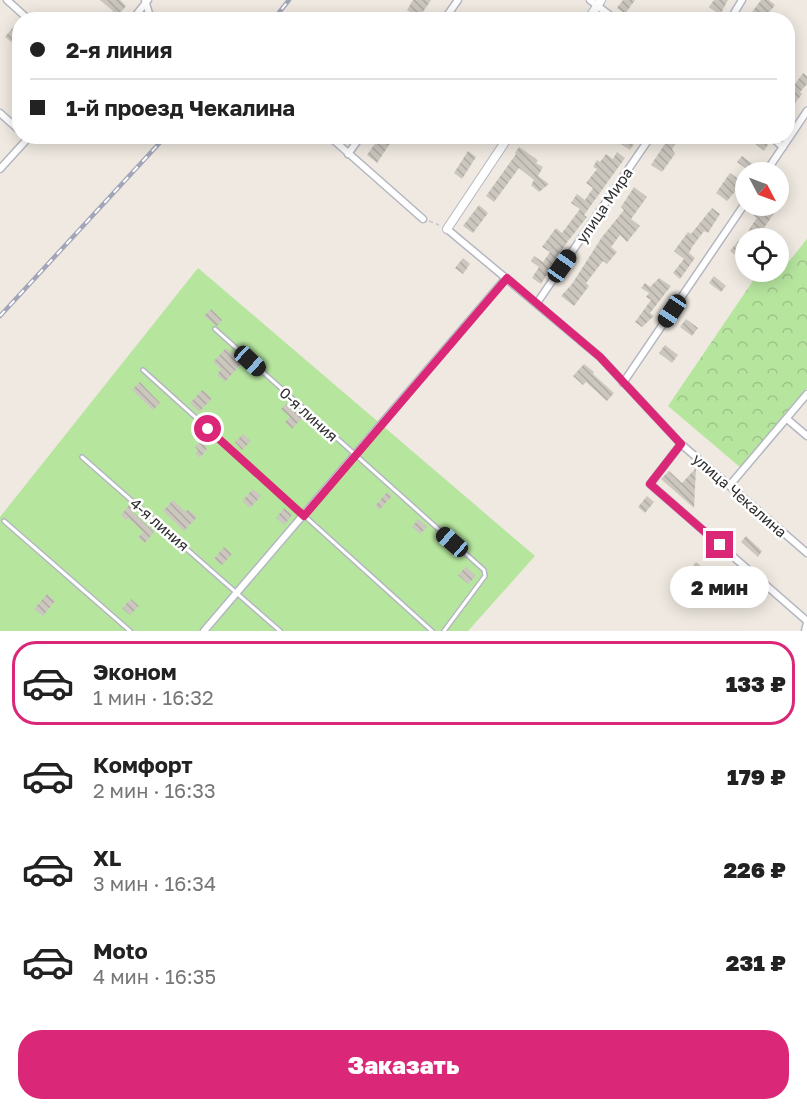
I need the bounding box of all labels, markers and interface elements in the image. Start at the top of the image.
text: 2-я линия [66,36,172,63]
text: 1-й проезд Чекалина [66,94,295,121]
north arrow [735,162,789,216]
map controls [735,162,789,282]
street label: улица Мира [572,164,636,246]
button: locate [735,228,789,282]
car [544,246,580,286]
car [654,291,690,331]
car [231,342,269,380]
street label: 0-я линия [276,383,342,445]
route start [194,415,221,442]
street label: улица Чекалина [689,449,791,541]
street label: 4-я линия [127,494,193,554]
car [433,523,471,561]
route end [706,531,733,558]
callout: 2 мин [670,566,770,608]
text: 2 мин [691,575,748,599]
icon: car [21,656,75,710]
text: Эконом [93,658,177,685]
text: 133 ₽ [726,670,786,697]
text: 1 мин · 16:32 [93,685,214,709]
icon: car [21,749,75,803]
text: Комфорт [93,751,193,778]
text: 179 ₽ [727,763,786,790]
text: 2 мин · 16:33 [93,778,216,802]
icon: car [21,842,75,896]
text: XL [93,844,121,871]
text: 226 ₽ [723,856,786,883]
text: 3 мин · 16:34 [93,871,216,895]
icon: car [21,935,75,989]
text: Moto [93,937,148,964]
text: 231 ₽ [726,949,786,976]
text: 4 мин · 16:35 [93,964,216,988]
button: Заказать [18,1030,789,1099]

